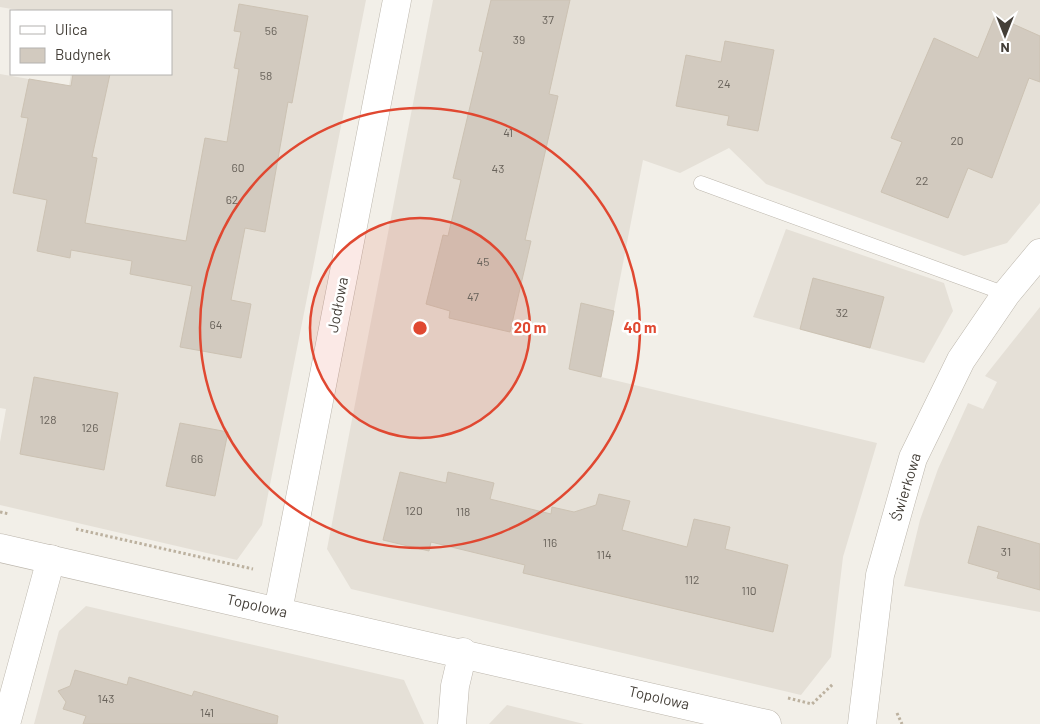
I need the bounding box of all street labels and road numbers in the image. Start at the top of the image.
street label: Jodłowa [323,275,351,334]
street label: Świerkowa [886,450,924,523]
street label: Topolowa [225,589,289,621]
street label: Topolowa [627,681,691,713]

